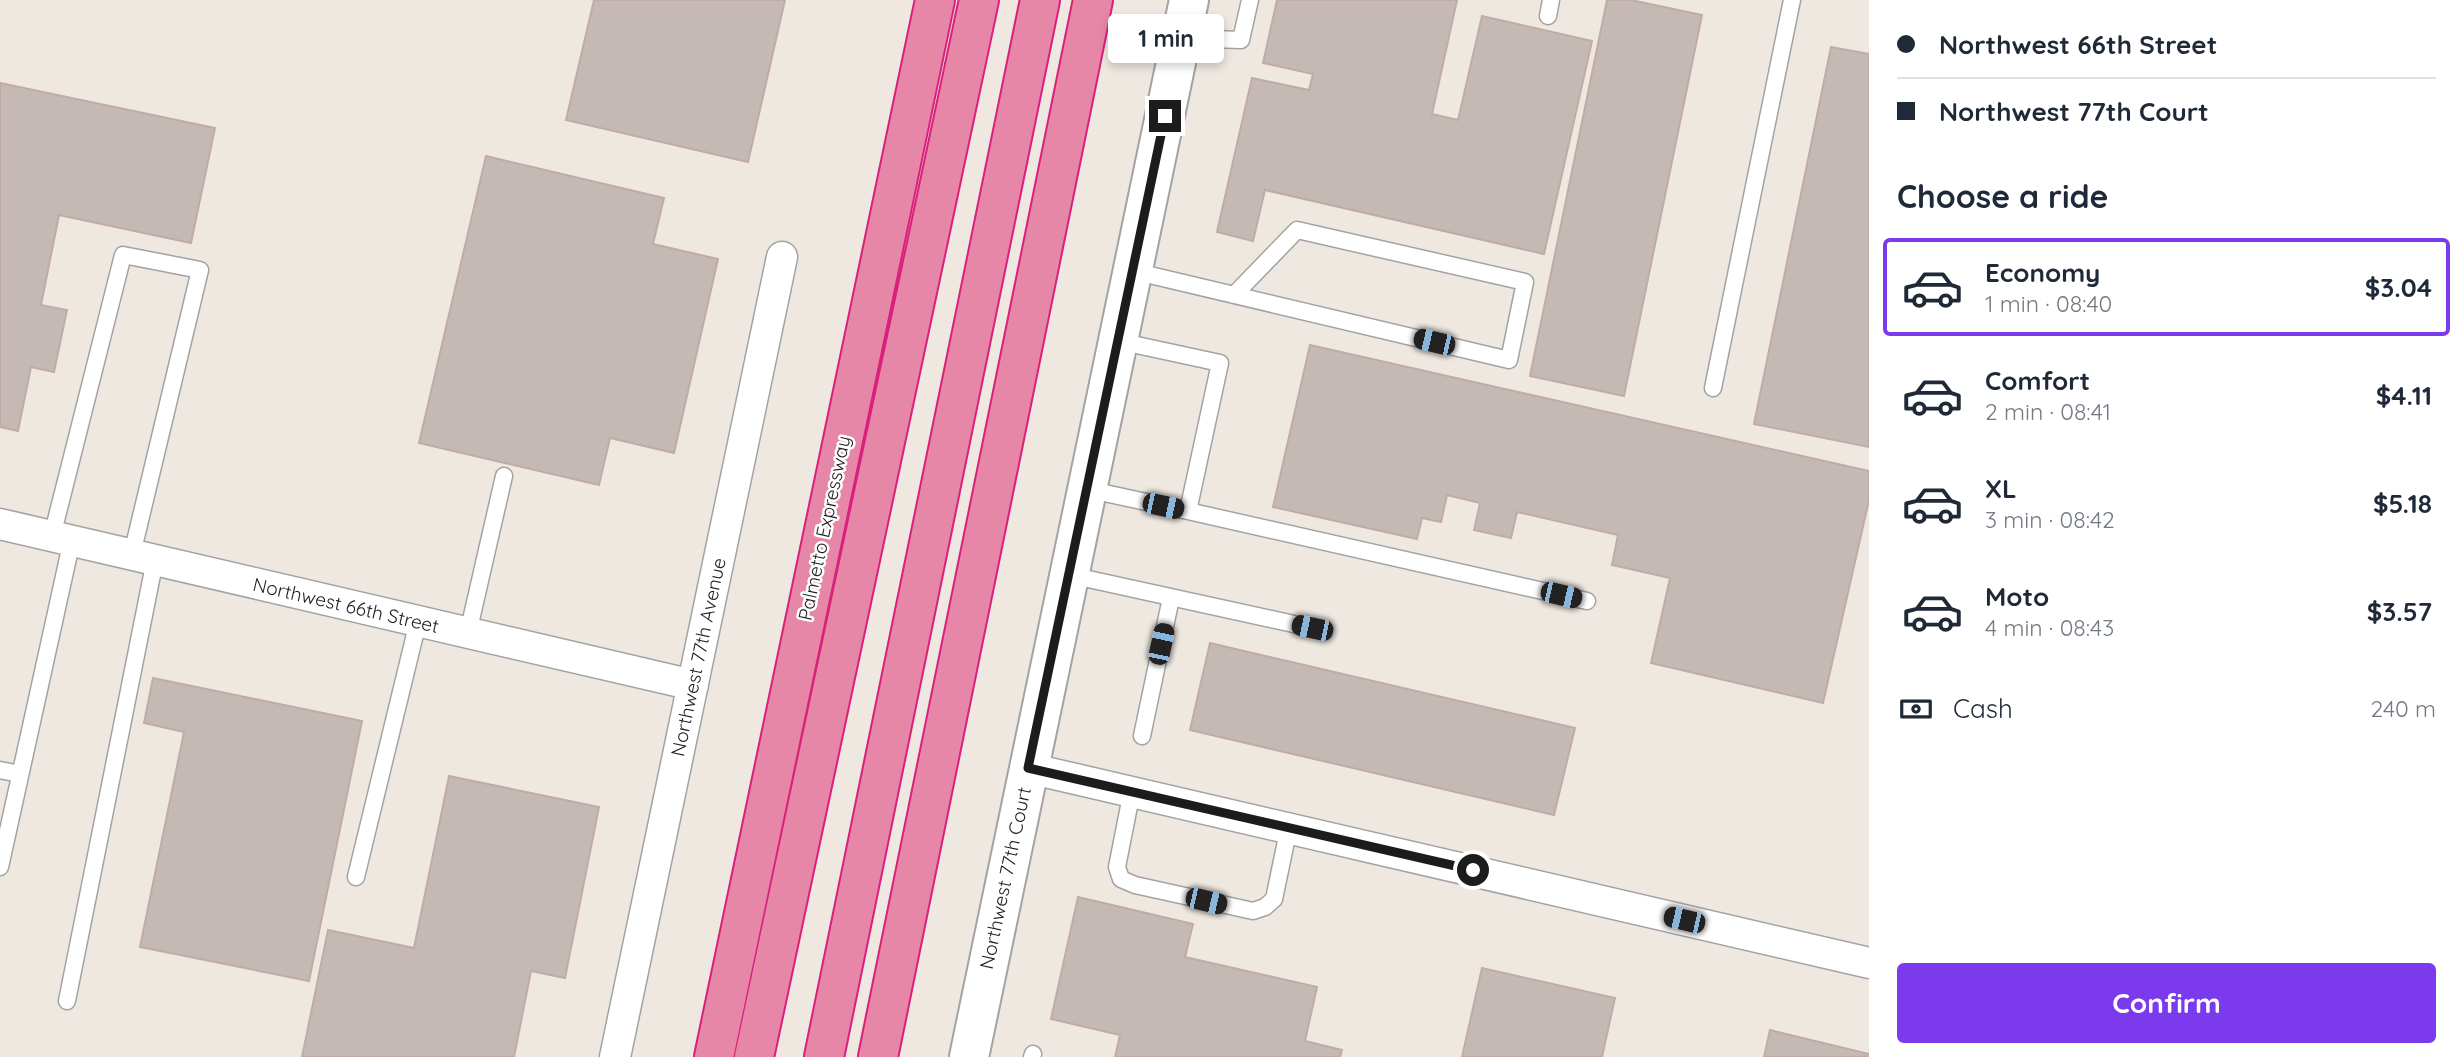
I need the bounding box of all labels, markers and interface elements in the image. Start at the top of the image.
callout: 1 min [1107,15,1223,64]
text: 1 min [1138,24,1194,53]
text: Northwest 66th Street [1939,28,2217,61]
text: Northwest 77th Court [1939,95,2209,128]
route end [1149,100,1181,132]
text: Choose a ride [1897,176,2109,216]
icon: car [1901,256,1964,319]
text: Economy [1985,256,2100,289]
text: $3.04 [2365,271,2432,304]
text: 1 min · 08:40 [1985,289,2112,318]
car [1412,327,1457,357]
icon: car [1901,364,1964,427]
text: Comfort [1985,364,2090,397]
text: $4.11 [2376,379,2432,412]
text: 2 min · 08:41 [1985,397,2111,426]
street label: Palmetto Expressway [793,433,855,623]
icon: car [1901,472,1964,535]
text: XL [1985,472,2017,505]
text: $5.18 [2373,487,2432,520]
car [1141,491,1186,521]
text: 3 min · 08:42 [1985,505,2115,534]
street label: Northwest 77th Avenue [665,556,731,758]
street label: Northwest 66th Street [251,572,441,638]
car [1539,580,1584,610]
icon: car [1901,580,1964,643]
text: Moto [1985,580,2049,613]
text: $3.57 [2367,595,2432,628]
car [1290,613,1335,643]
text: 4 min · 08:43 [1985,613,2114,642]
car [1147,621,1176,667]
icon: cash [1897,690,1935,728]
text: Cash [1953,692,2013,725]
text: 240 m [2371,694,2436,723]
street label: Northwest 77th Court [974,785,1036,971]
route start [1457,854,1489,886]
car [1184,886,1229,916]
car [1662,905,1707,935]
button: Confirm [1897,963,2436,1043]

